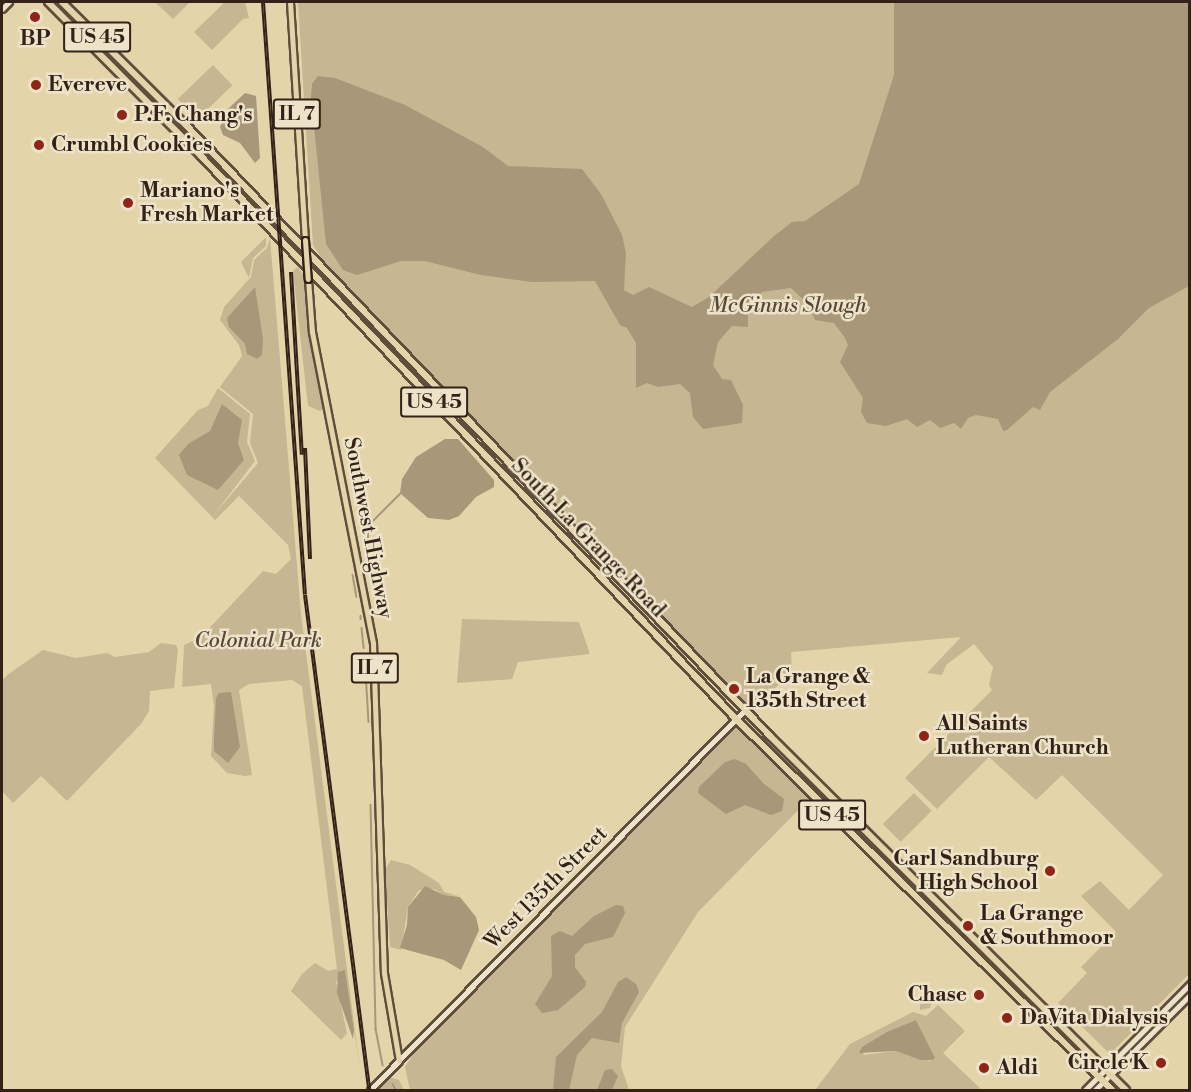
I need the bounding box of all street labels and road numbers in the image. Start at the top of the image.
road number: US 45 [63,20,132,54]
road number: IL 7 [272,97,322,131]
road number: US 45 [400,385,468,419]
street label: Southwest Highway [338,435,398,621]
street label: South La Grange Road [506,453,670,623]
road number: IL 7 [350,651,400,685]
road number: US 45 [798,798,866,832]
street label: West 135th Street [479,821,613,955]

